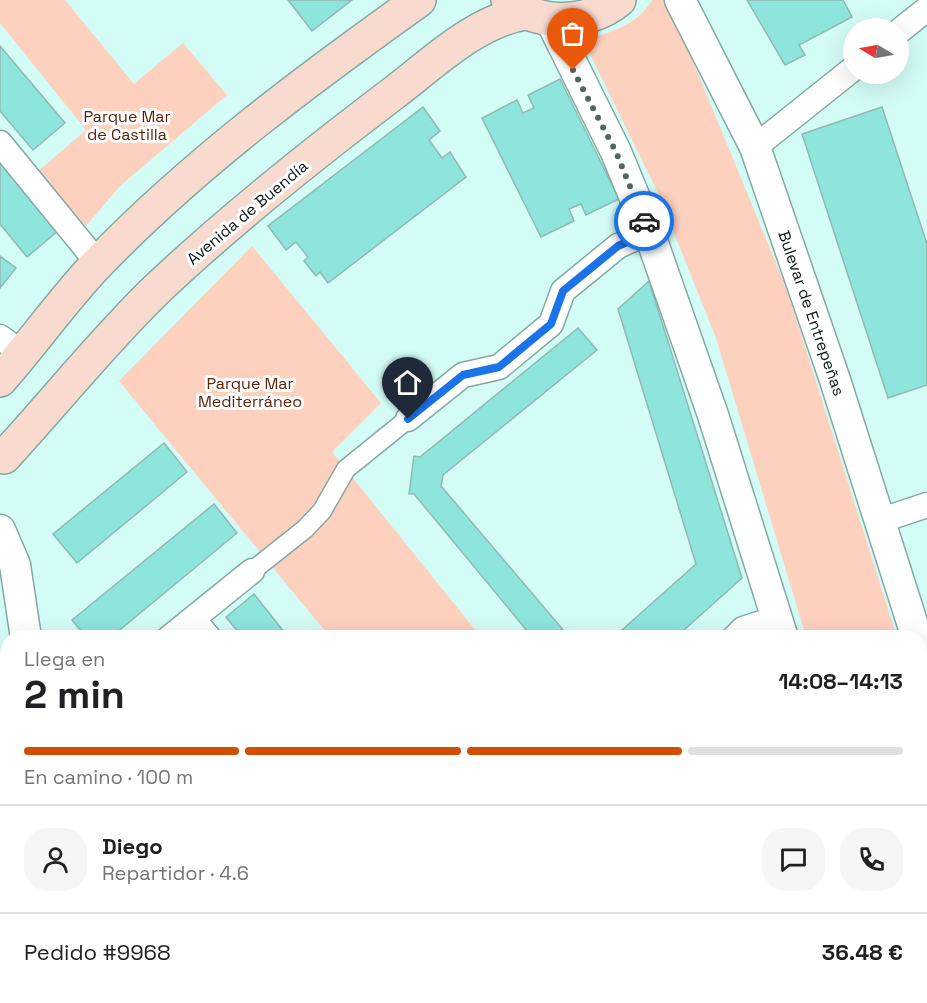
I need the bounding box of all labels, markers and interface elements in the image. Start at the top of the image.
pin [547,8,598,70]
icon: bag [556,17,589,50]
north arrow [843,18,909,84]
map controls [843,18,909,84]
park label: Parque Mar de Castilla [83,106,171,145]
street label: Avenida de Buendía [182,156,312,269]
courier [614,191,674,251]
icon: car [628,205,661,238]
street label: Bulevar de Entrepeñas [773,228,850,399]
pin [382,357,433,419]
icon: home [391,366,424,399]
park label: Parque Mar Mediterráneo [198,373,302,412]
text: Llega en [24,646,105,672]
text: 14:08–14:13 [778,667,903,695]
text: 2 min [24,670,125,719]
text: En camino · 100 m [24,764,193,790]
button: person [24,828,87,891]
button: chat [762,828,825,891]
button: phone [840,828,903,891]
text: Diego [102,832,163,860]
text: Repartidor · 4.6 [102,860,249,886]
text: Pedido #9968 [24,938,171,966]
text: 36.48 € [822,938,903,966]

